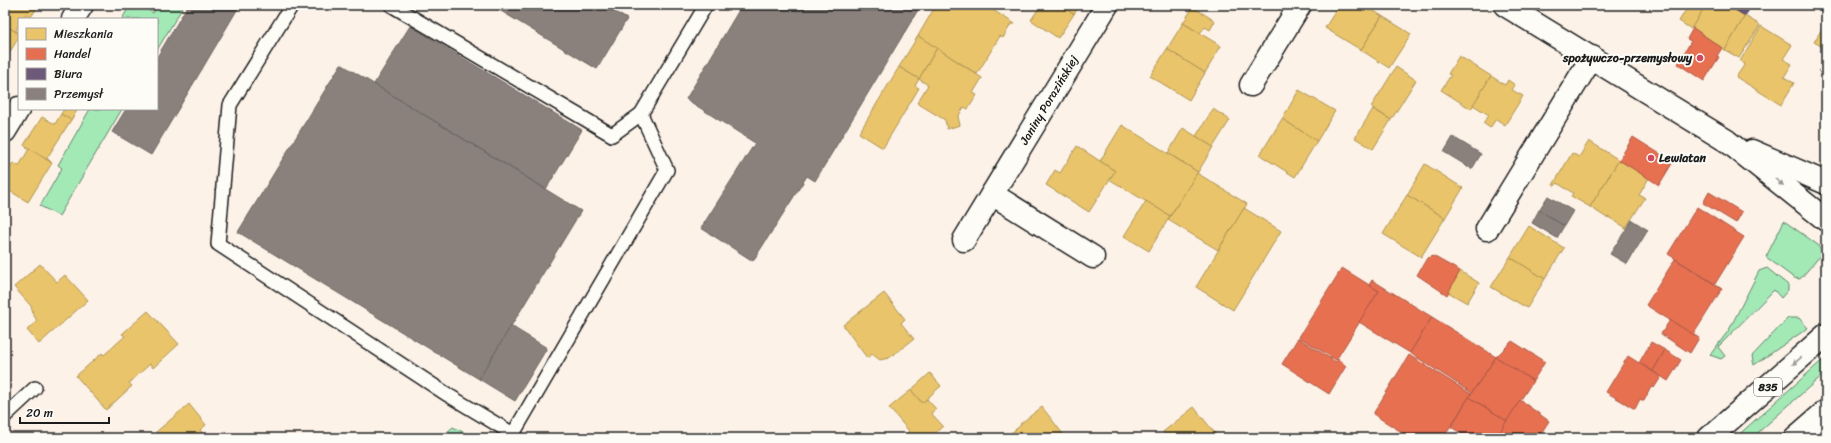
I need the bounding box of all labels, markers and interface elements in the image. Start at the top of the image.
legend [18,18,158,110]
text: Mieszkania [54,23,114,45]
text: Handel [54,43,91,65]
place label: spożywczo-przemysłowy [1562,47,1693,69]
street label: Janiny Porazińskiej [1013,51,1085,150]
marker: spożywczo-przemysłowy [1695,53,1705,63]
text: Biura [54,63,82,85]
text: Przemysł [54,83,104,105]
place label: Lewiatan [1659,147,1707,169]
marker: Lewiatan [1646,153,1656,163]
one-way arrow [1774,178,1785,187]
one-way arrow [1792,356,1801,365]
road number: 835 [1754,378,1782,396]
scale bar [20,399,109,425]
text: 20 m [26,402,53,424]

